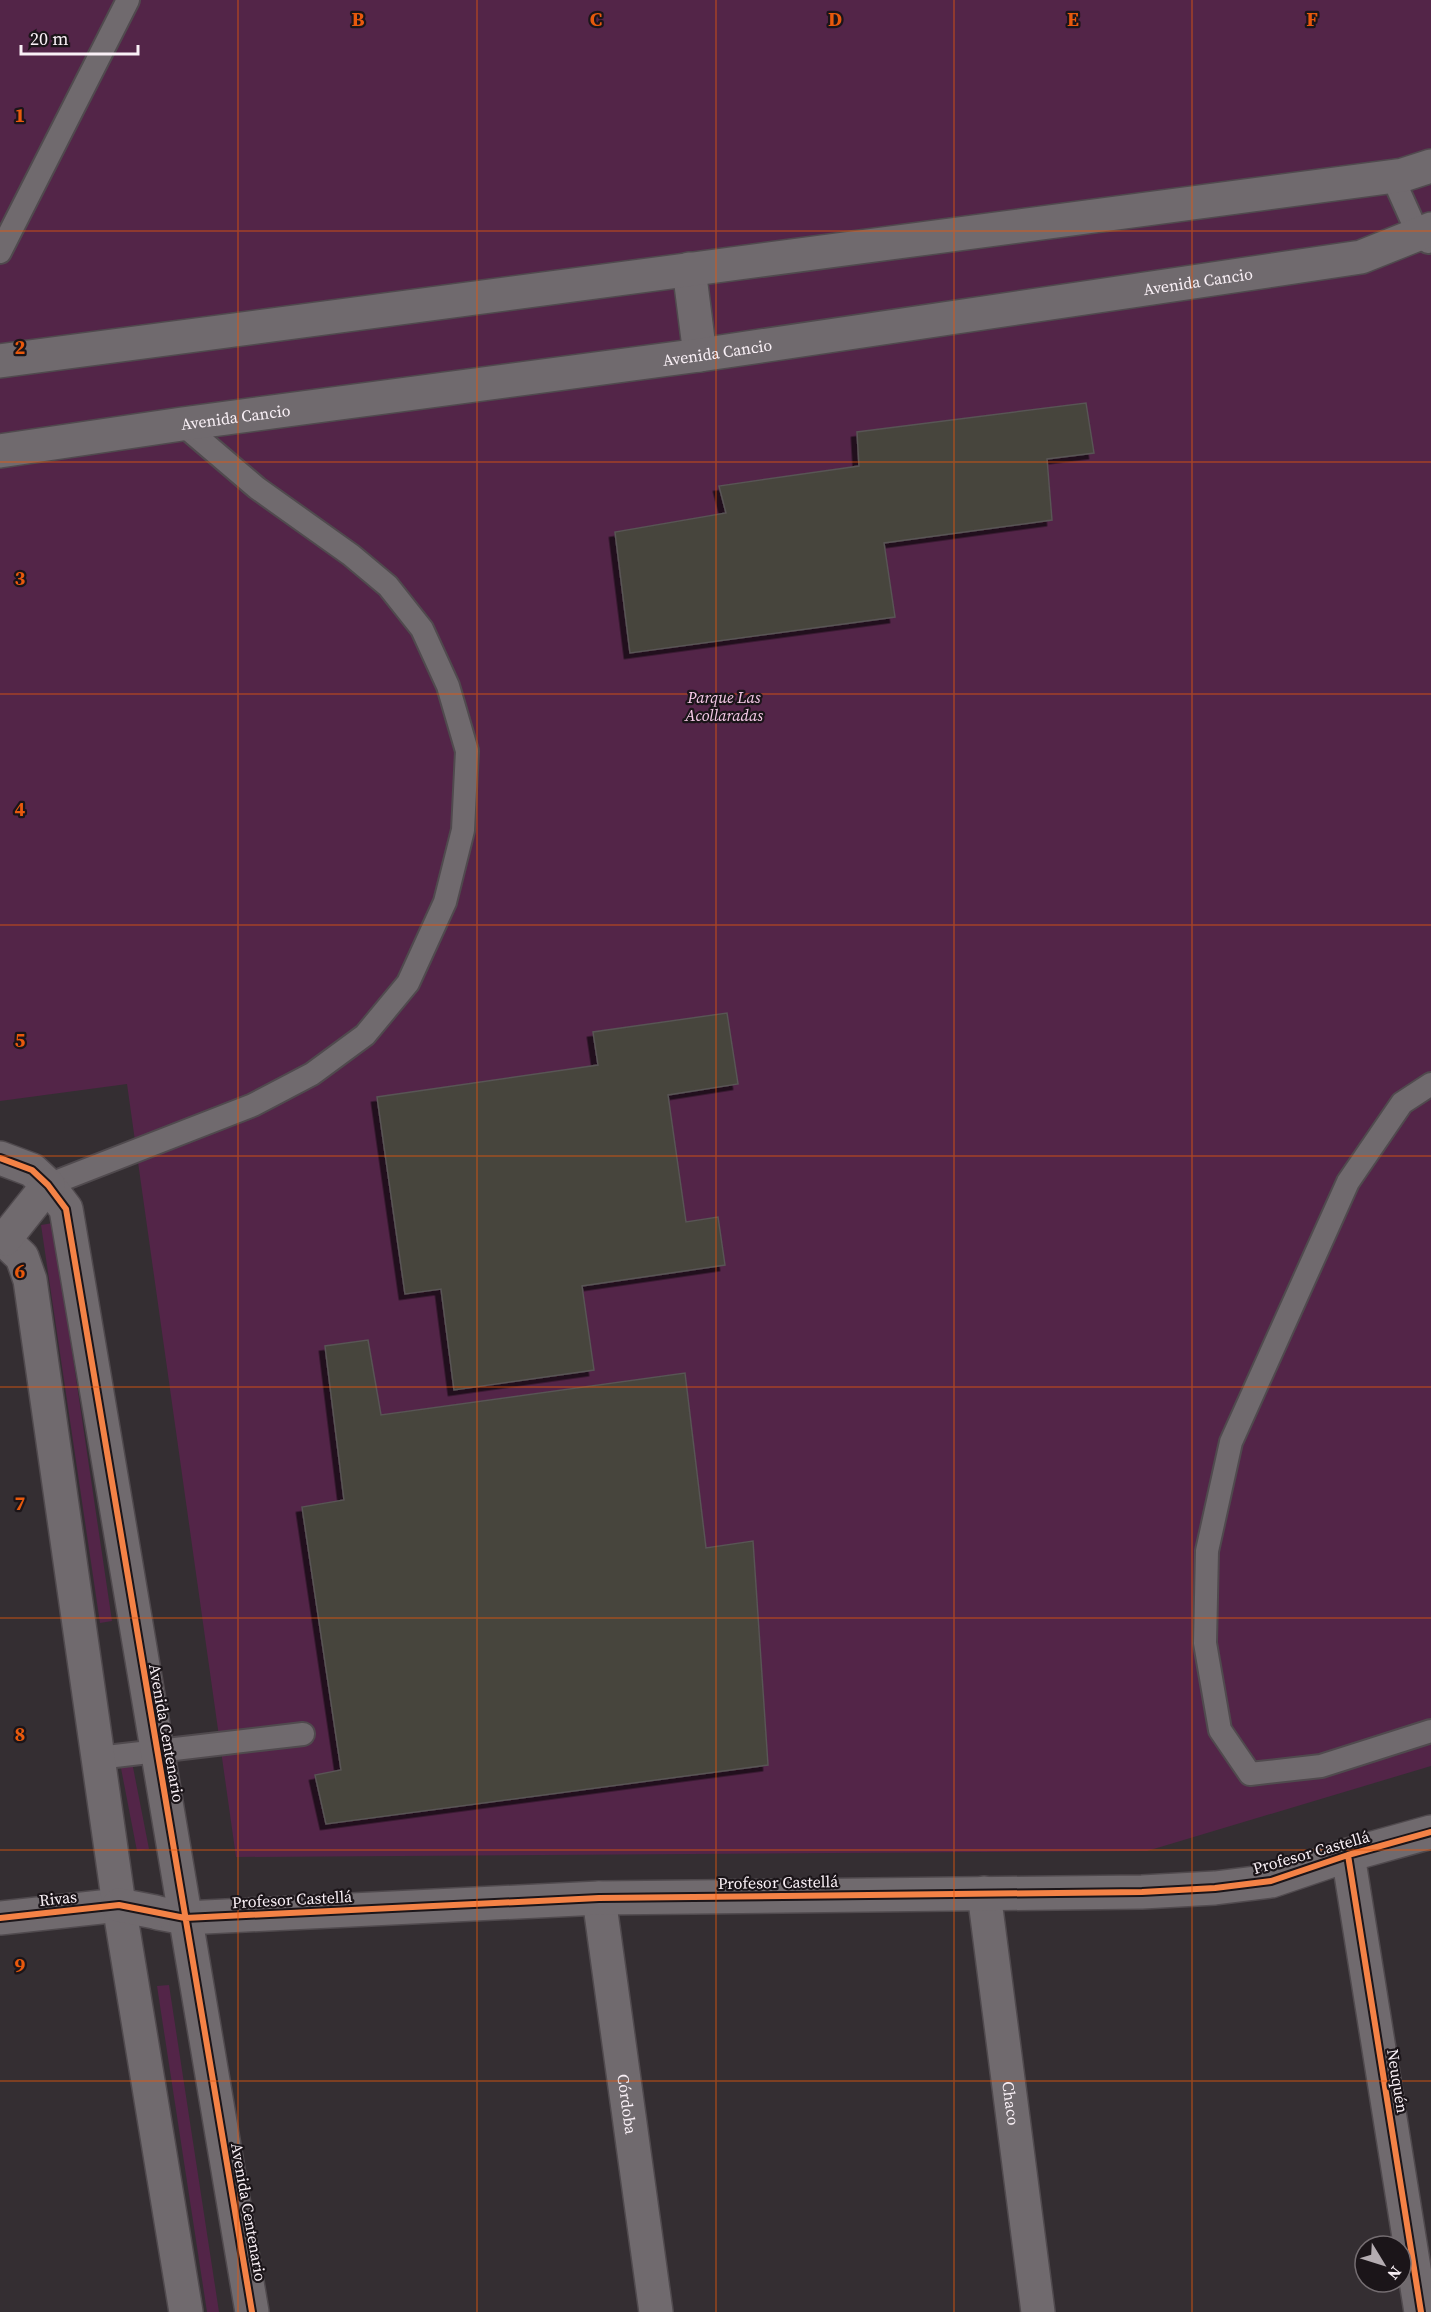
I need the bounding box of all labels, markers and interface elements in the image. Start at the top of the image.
text: B [351,5,365,33]
text: C [590,5,602,33]
text: D [828,5,842,33]
text: E [1067,5,1079,33]
text: F [1306,5,1318,33]
scale bar [21,18,138,56]
text: 20 m [30,26,68,51]
text: 1 [15,101,25,129]
street label: Avenida Cancio [1142,262,1254,300]
text: 2 [15,333,26,361]
street label: Avenida Cancio [661,333,774,371]
street label: Avenida Cancio [179,399,292,435]
text: 3 [15,564,26,592]
park label: Parque Las Acollaradas [684,686,763,726]
text: 4 [15,795,26,823]
text: 5 [15,1026,26,1054]
text: 6 [15,1257,26,1285]
text: 7 [15,1489,26,1517]
street label: Avenida Centenario [144,1662,190,1804]
text: 8 [15,1720,25,1748]
street label: Profesor Castellá [1250,1825,1373,1879]
street label: Profesor Castellá [718,1870,839,1894]
street label: Rivas [38,1885,78,1911]
street label: Profesor Castellá [231,1885,354,1913]
text: 9 [15,1951,26,1979]
street label: Neuquén [1382,2047,1414,2115]
street label: Córdoba [612,2073,643,2136]
street label: Chaco [997,2080,1025,2127]
street label: Avenida Centenario [226,2141,272,2283]
north arrow [1353,2234,1413,2294]
text: N [1382,2262,1407,2285]

